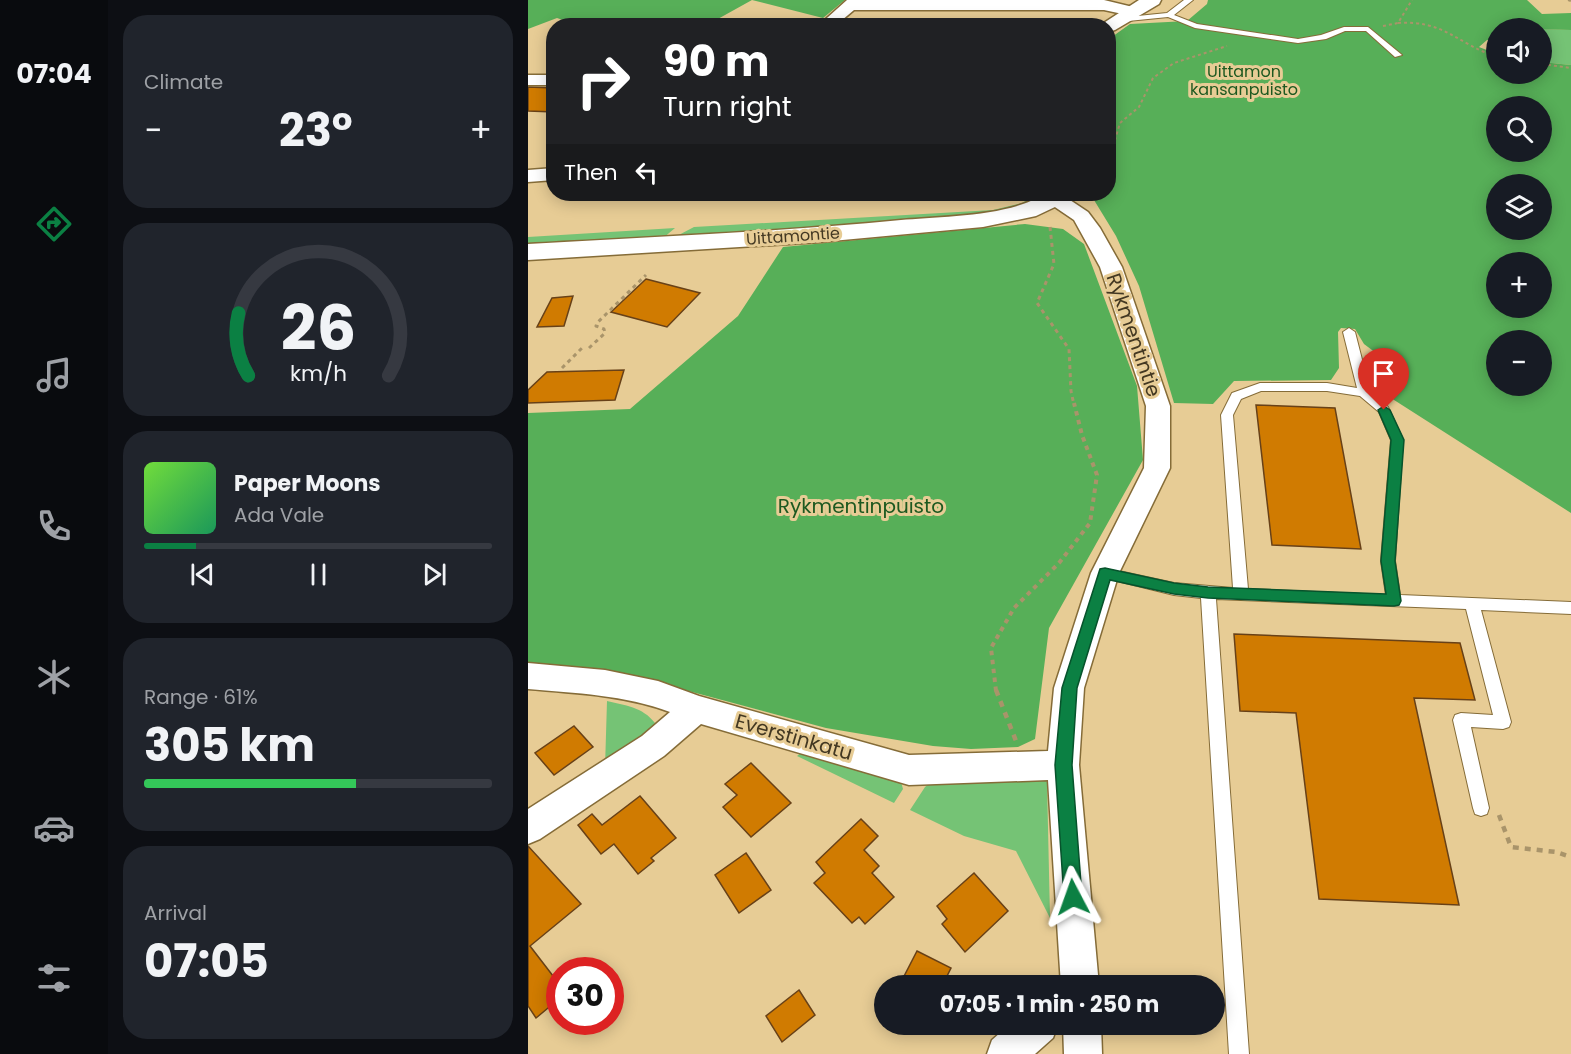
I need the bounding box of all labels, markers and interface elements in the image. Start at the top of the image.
map controls [1486,18,1552,396]
button: sound [1486,18,1552,84]
text: 90 m [663,32,770,91]
icon: right [564,42,642,120]
text: 07:04 [16,55,92,92]
park label: Uittamon kansanpuisto [1190,60,1298,101]
text: Climate [144,68,223,96]
text: Turn right [663,88,792,125]
button: search [1486,96,1552,162]
text: 23° [279,99,353,162]
text: − [144,107,162,154]
text: + [469,107,492,154]
icon: left [630,156,663,189]
text: Then [564,157,618,188]
button: layers [1486,174,1552,240]
icon: directions [33,203,75,245]
street label: Uittamontie [745,221,841,251]
button: + [1486,252,1552,318]
street label: Rykmentintie [1100,269,1168,401]
text: 26 [280,284,356,372]
button: − [1486,330,1552,396]
pin [1358,348,1409,410]
icon: music [33,354,75,396]
icon: arrive [1367,357,1400,390]
text: km/h [289,359,347,390]
text: Paper Moons [234,468,381,499]
park label: Rykmentinpuisto [778,492,944,520]
text: Ada Vale [234,501,324,529]
icon: phone [33,505,75,547]
icon: previous [186,558,219,591]
icon: pause [302,558,335,591]
icon: next [418,558,451,591]
icon: climate [33,656,75,698]
text: Range · 61% [144,683,258,711]
street label: Everstinkatu [732,707,856,767]
text: 305 km [144,714,315,777]
icon: car [33,807,75,849]
position arrow [1041,865,1105,929]
text: Arrival [144,899,207,927]
text: 07:05 [144,930,269,993]
icon: filters [33,957,75,999]
speed limit sign: 30 [546,957,624,1035]
text: 07:05 · 1 min · 250 m [940,989,1159,1020]

